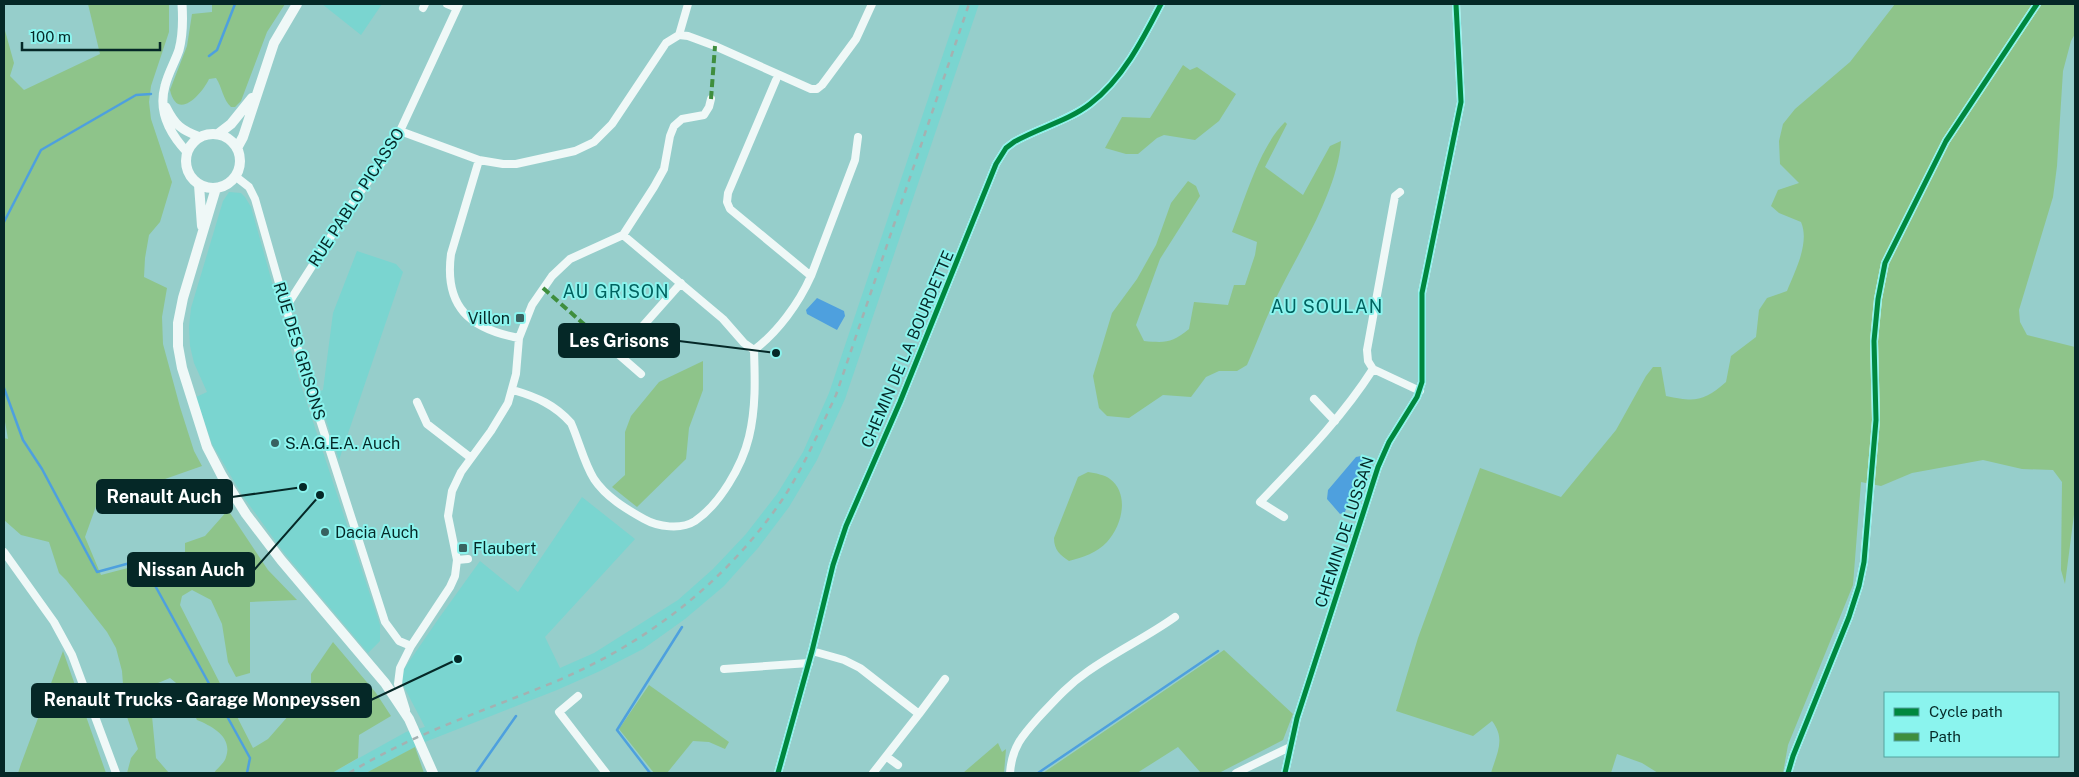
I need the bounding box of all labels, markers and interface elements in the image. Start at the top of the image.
scale bar [22,20,160,52]
text: 100 m [30,28,71,45]
street label: RUE PABLO PICASSO [305,124,408,270]
street label: CHEMIN DE LA BOURDETTE [857,248,958,451]
street label: RUE DES GRISONS [269,280,330,422]
district label: AU GRISON [562,281,670,302]
district label: AU SOULAN [1271,296,1383,317]
place label: Villon [468,309,510,328]
marker: Villon [514,312,526,324]
callout: Les Grisons [559,324,679,357]
text: Les Grisons [569,330,669,351]
place label: S.A.G.E.A. Auch [285,434,400,453]
marker: S.A.G.E.A. Auch [269,437,281,449]
street label: CHEMIN DE LUSSAN [1311,454,1378,610]
callout: Renault Auch [97,480,232,513]
text: Renault Auch [107,486,222,507]
place label: Dacia Auch [335,523,419,542]
marker: Dacia Auch [319,526,331,538]
place label: Flaubert [473,539,536,558]
marker: Flaubert [457,542,469,554]
callout: Nissan Auch [128,553,254,586]
text: Nissan Auch [138,559,244,580]
callout: Renault Trucks - Garage Monpeyssen [32,684,371,717]
text: Renault Trucks - Garage Monpeyssen [44,689,360,710]
legend [1884,692,2059,757]
text: Cycle path [1929,703,2003,720]
text: Path [1929,728,1961,745]

